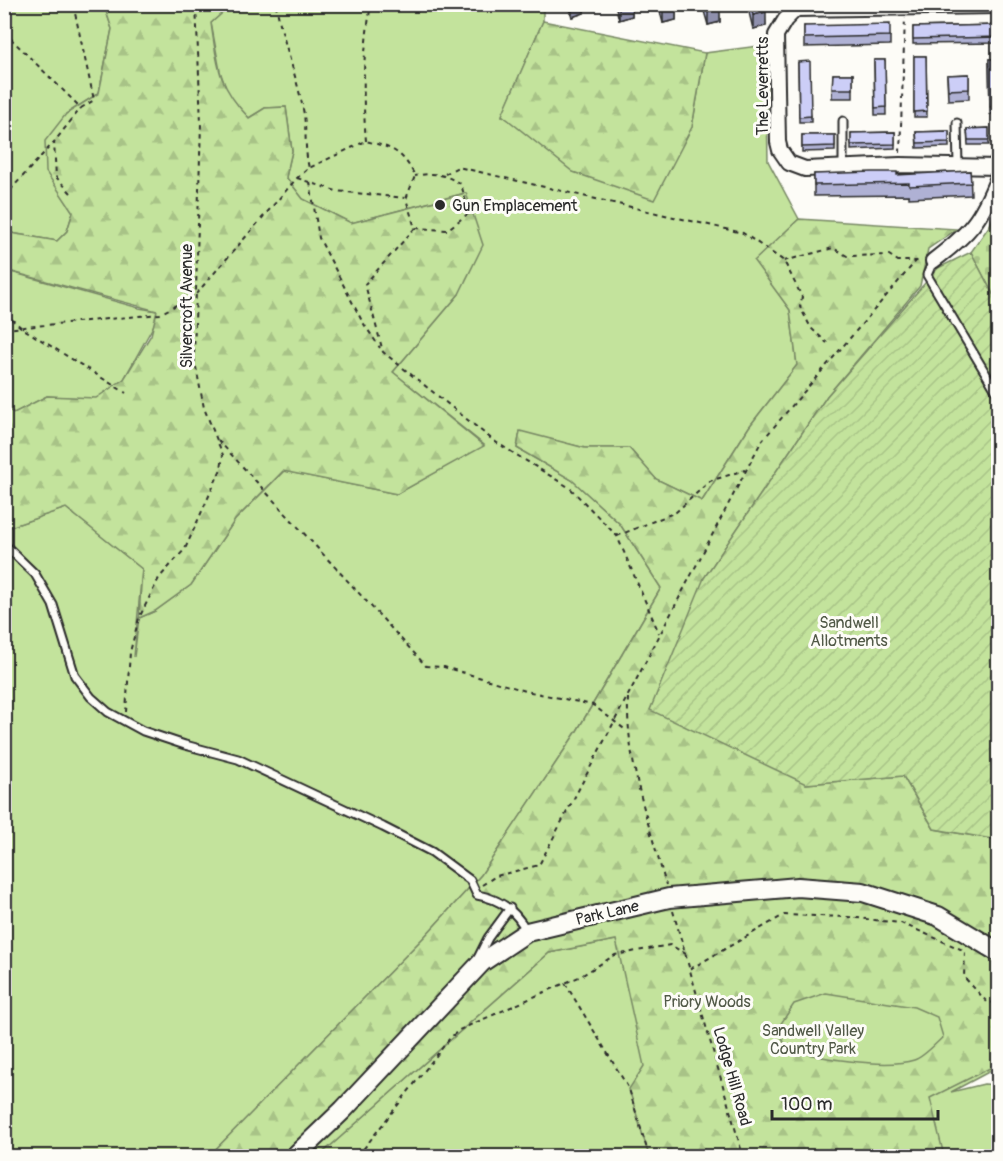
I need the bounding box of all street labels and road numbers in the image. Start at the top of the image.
street label: The Leverretts [753,37,773,135]
street label: Silvercroft Avenue [177,244,197,368]
street label: Park Lane [574,896,641,930]
street label: Lodge Hill Road [708,1025,756,1128]

